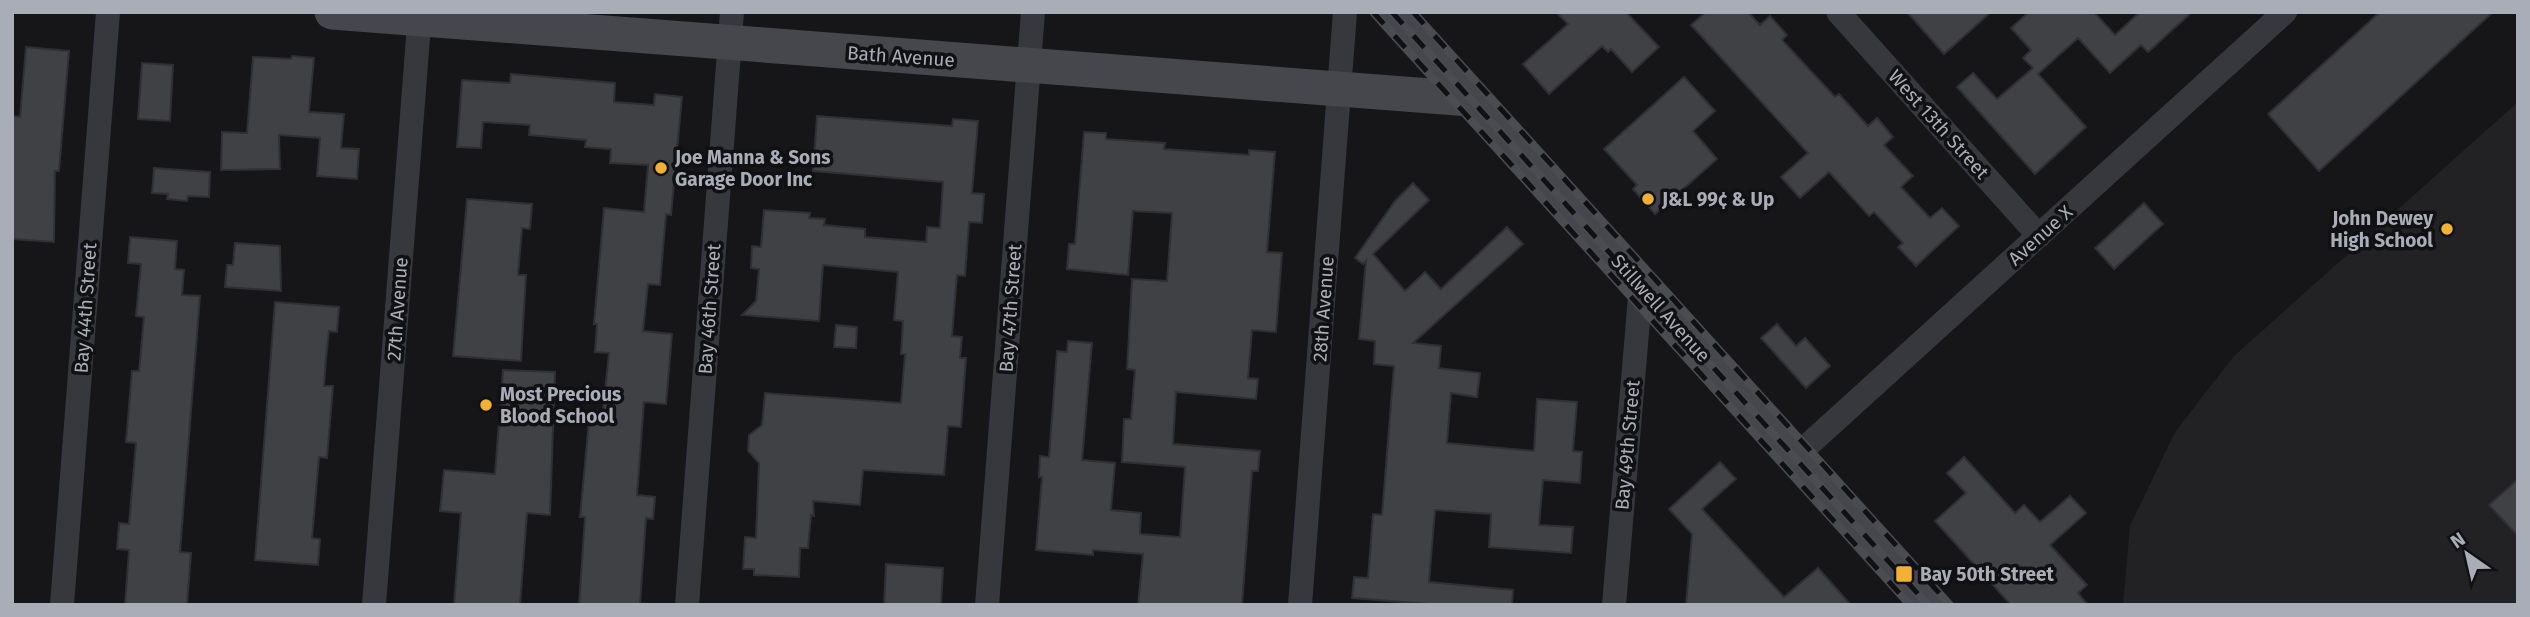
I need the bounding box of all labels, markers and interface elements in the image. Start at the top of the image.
street label: Bath Avenue [846,41,956,72]
street label: West 13th Street [1884,65,1994,184]
place label: Joe Manna & Sons Garage Door Inc [674,146,830,191]
marker: Joe Manna & Sons Garage Door Inc [653,160,669,176]
place label: J&L 99¢ & Up [1661,188,1774,211]
marker: J&L 99¢ & Up [1640,191,1656,207]
street label: Avenue X [2004,200,2078,270]
place label: John Dewey High School [2330,207,2433,252]
marker: John Dewey High School [2439,221,2455,237]
street label: Bay 44th Street [69,242,102,374]
street label: Bay 46th Street [693,243,726,375]
street label: Bay 47th Street [995,243,1026,373]
street label: Stillwell Avenue [1606,250,1715,367]
street label: 28th Avenue [1308,255,1339,363]
street label: 27th Avenue [382,256,413,362]
street label: Bay 49th Street [1610,379,1645,511]
place label: Most Precious Blood School [500,383,621,428]
marker: Most Precious Blood School [478,397,494,413]
north arrow [2432,519,2502,589]
text: N [2446,527,2469,553]
place label: Bay 50th Street [1920,563,2055,586]
marker: Bay 50th Street [1894,564,1914,584]

